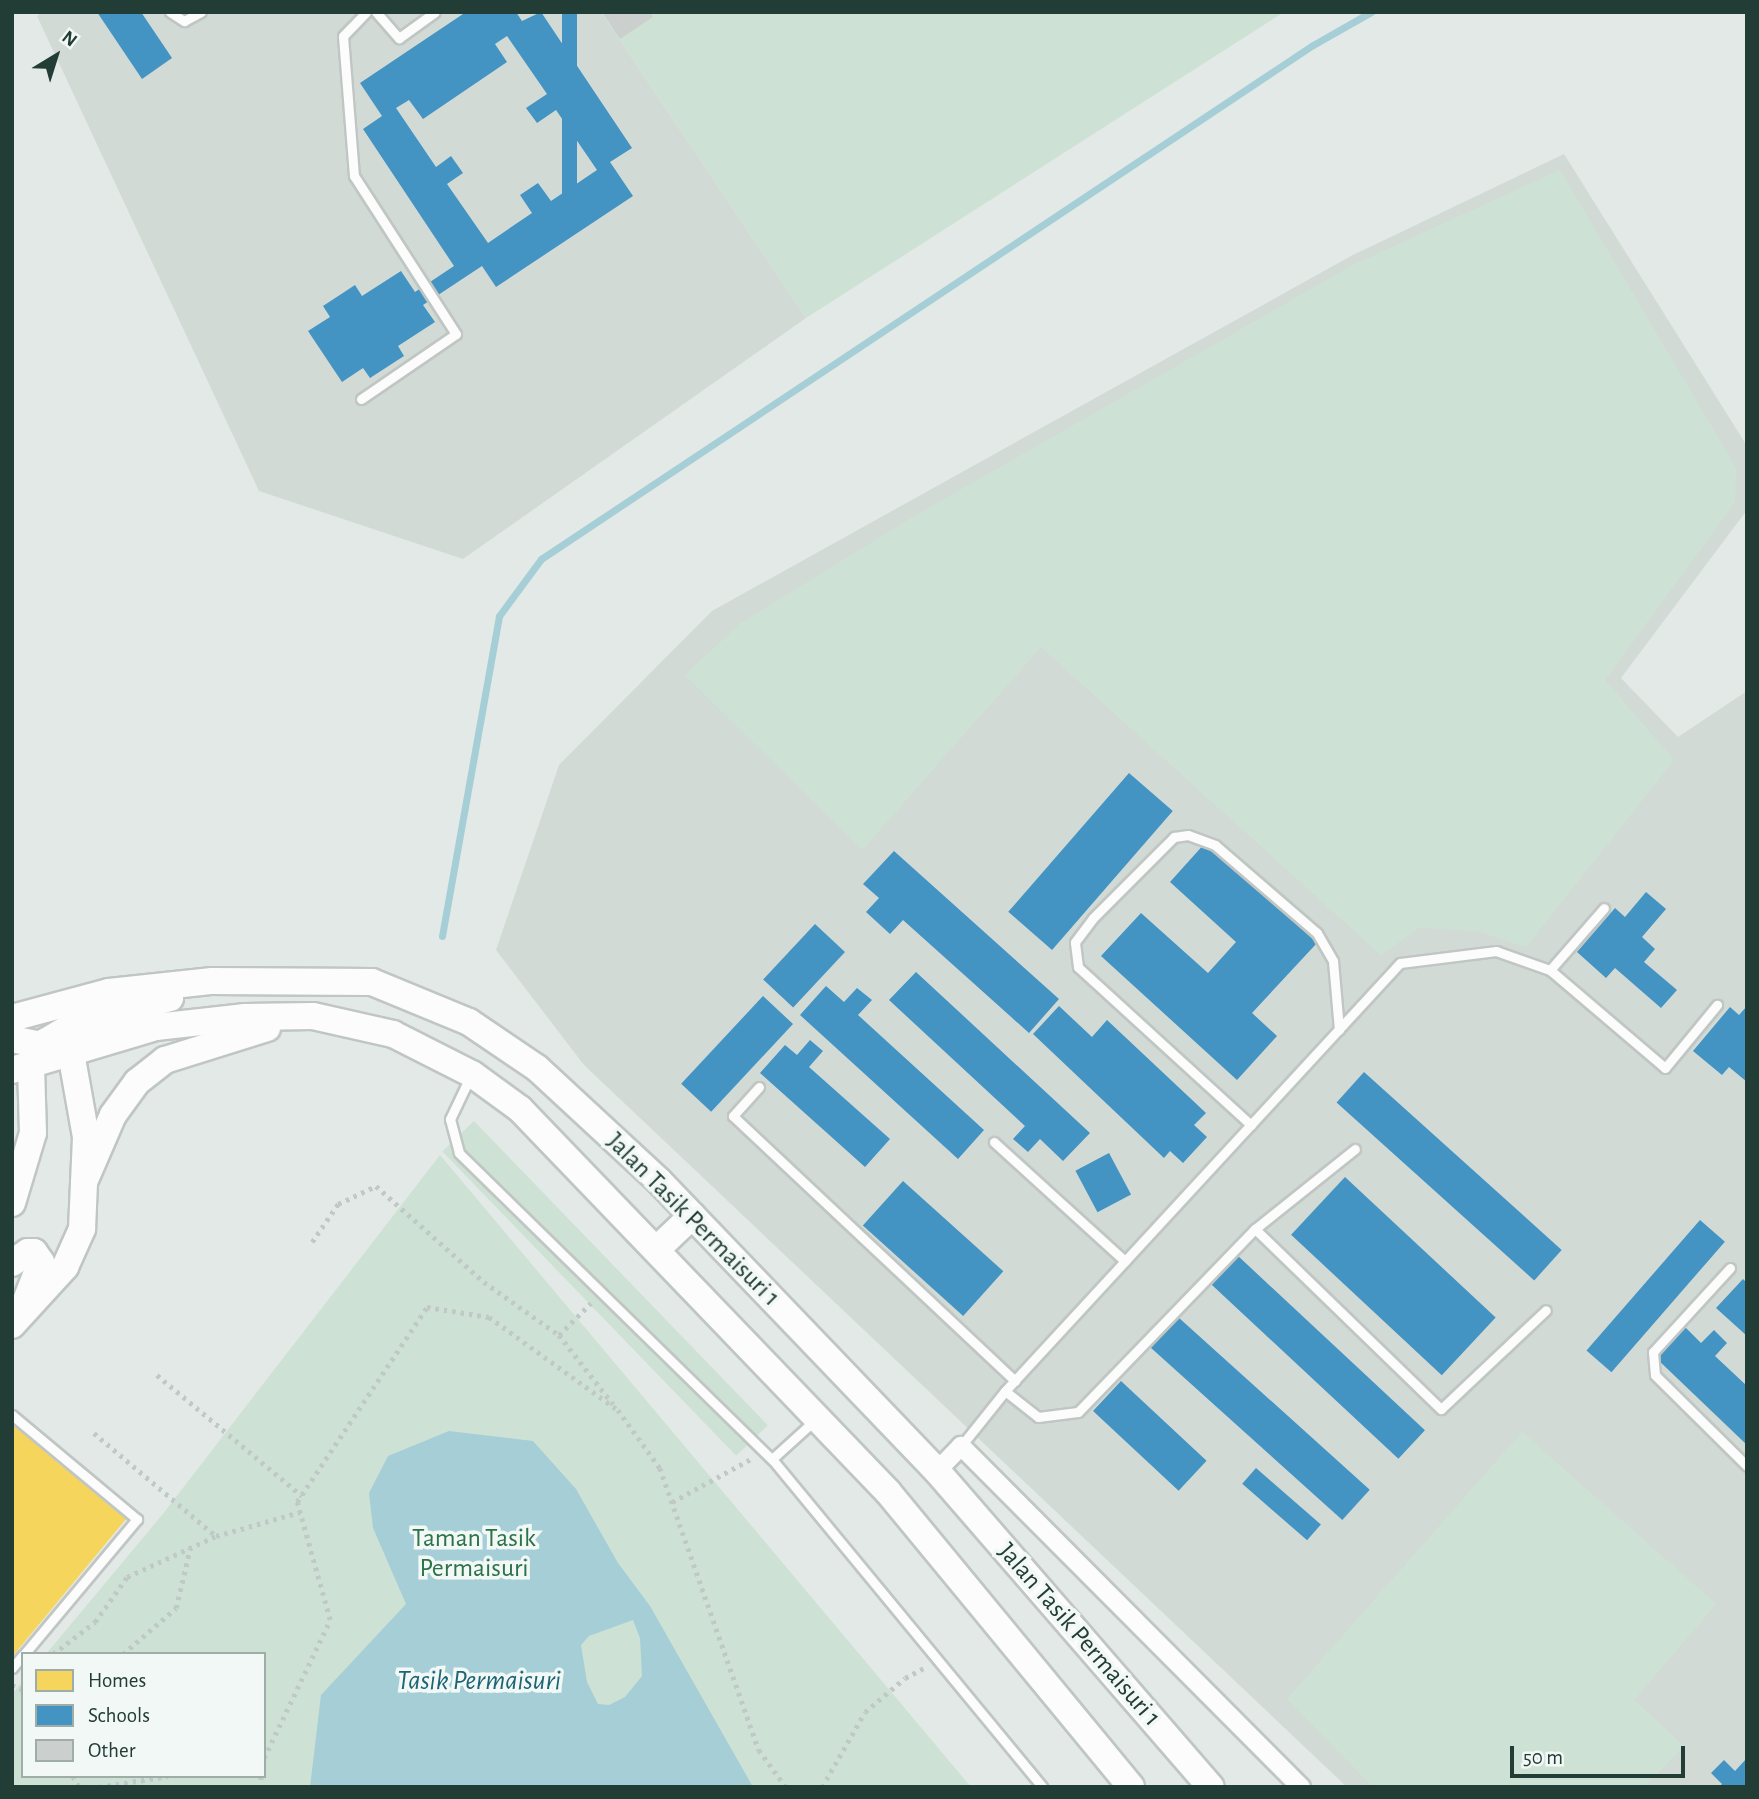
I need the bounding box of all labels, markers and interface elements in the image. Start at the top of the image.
north arrow [21,21,91,91]
text: N [58,28,80,51]
street label: Jalan Tasik Permaisuri 1 [600,1127,786,1313]
park label: Taman Tasik Permaisuri [412,1523,536,1584]
street label: Jalan Tasik Permaisuri 1 [991,1537,1167,1733]
legend [21,1652,266,1778]
water label: Tasik Permaisuri [397,1664,561,1698]
text: Homes [88,1670,146,1691]
text: Schools [88,1705,150,1726]
scale bar [1514,1732,1689,1776]
text: Other [88,1740,135,1761]
text: 50 m [1523,1747,1563,1768]

